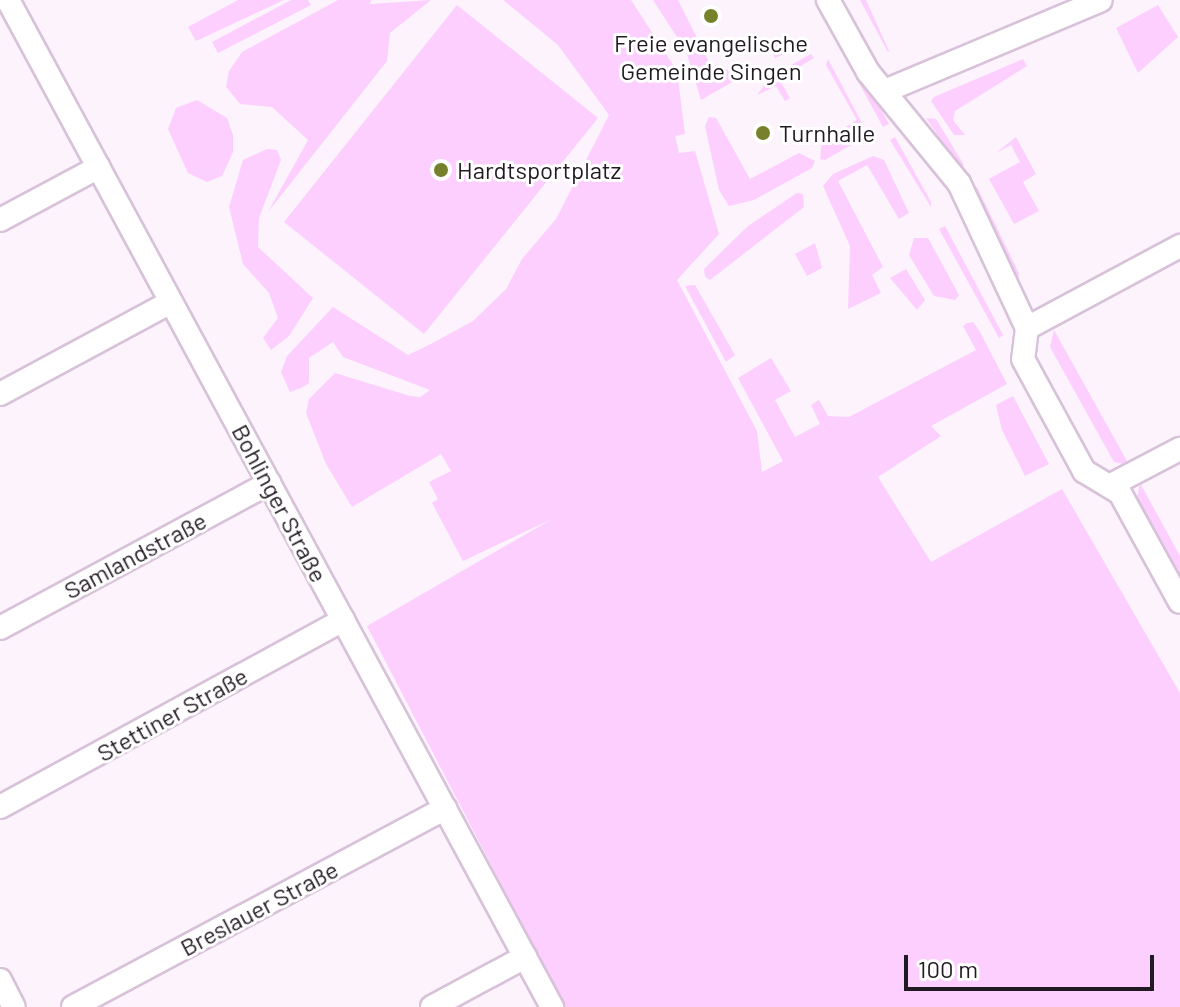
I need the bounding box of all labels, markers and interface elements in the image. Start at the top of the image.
marker: Freie evangelische Gemeinde Singen [702,7,720,25]
place label: Freie evangelische Gemeinde Singen [614,29,808,85]
place label: Turnhalle [779,119,875,147]
marker: Turnhalle [754,124,772,142]
place label: Hardtsportplatz [457,156,621,184]
marker: Hardtsportplatz [432,161,450,179]
street label: Bohlinger Straße [226,419,334,587]
street label: Samlandstraße [59,505,211,605]
street label: Stettiner Straße [92,661,252,767]
street label: Breslauer Straße [175,854,343,962]
scale bar [908,939,1158,989]
text: 100 m [918,954,978,983]

